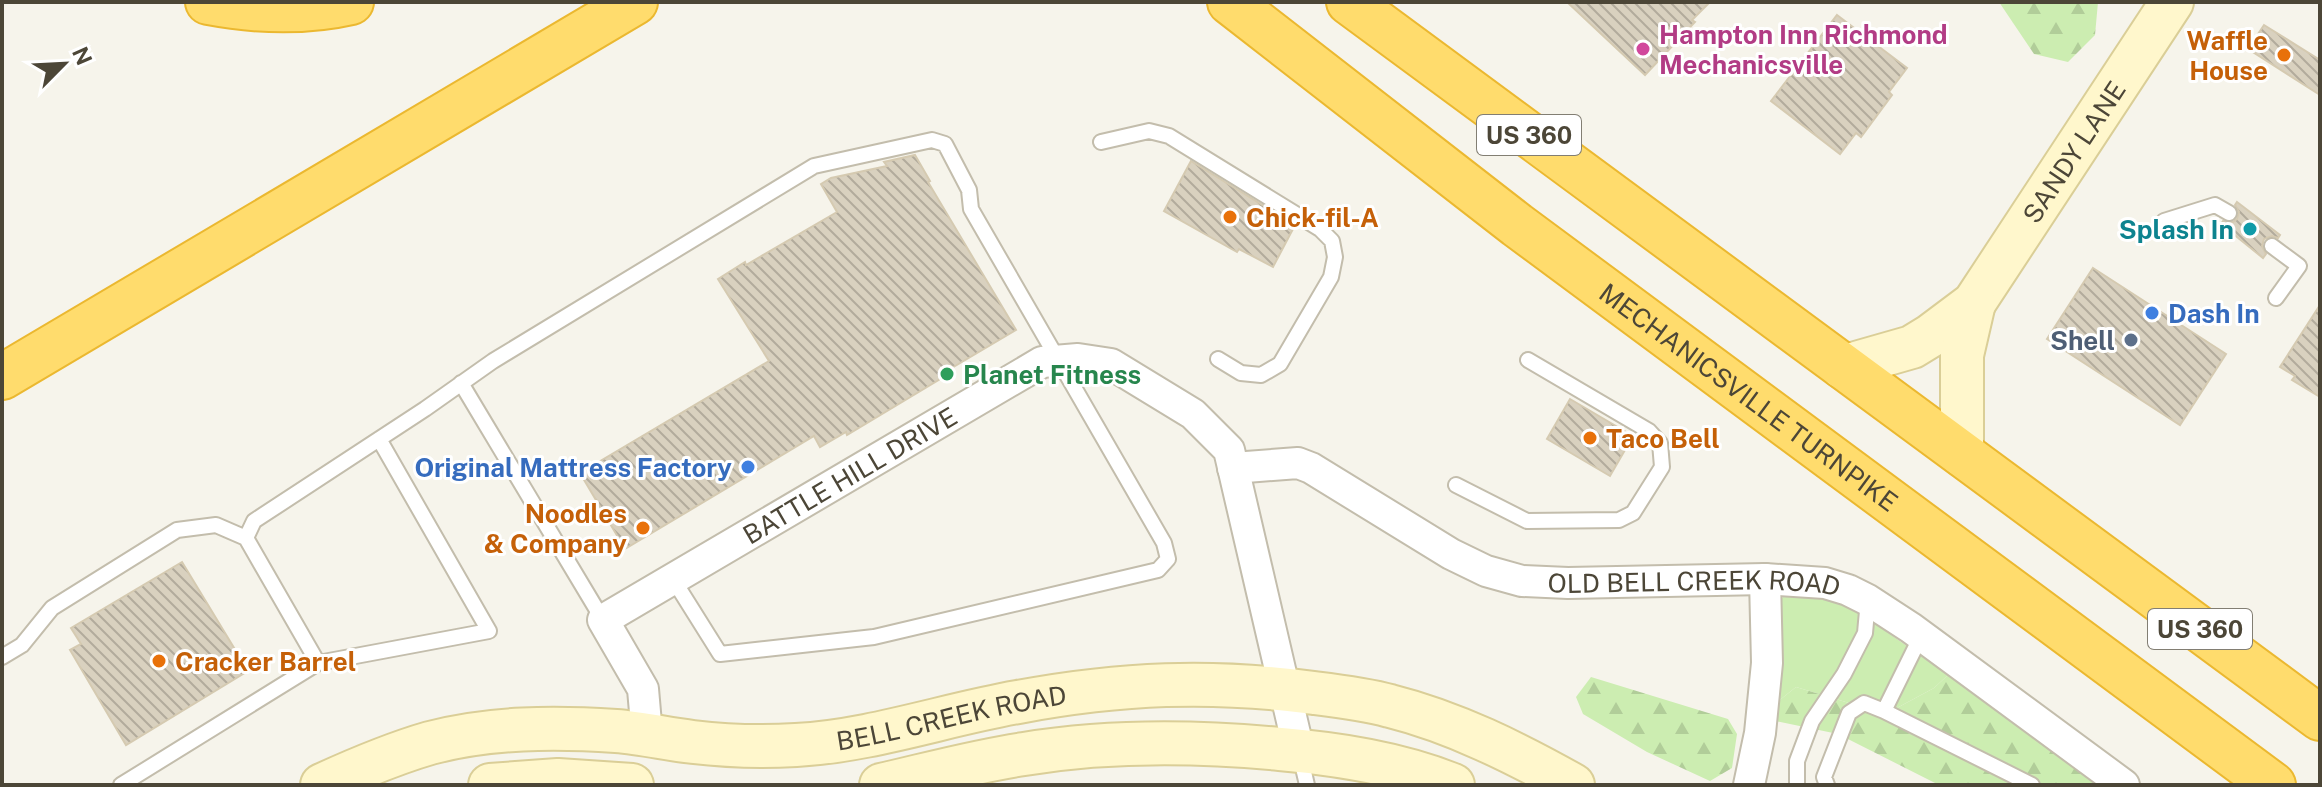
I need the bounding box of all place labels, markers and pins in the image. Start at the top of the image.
place label: Hampton Inn Richmond Mechanicsville [1659,19,1948,80]
place label: Waffle House [2187,25,2268,86]
marker: Hampton Inn Richmond Mechanicsville [1634,40,1652,58]
marker: Waffle House [2275,46,2293,64]
place label: Chick-fil-A [1246,202,1379,233]
marker: Chick-fil-A [1221,208,1239,226]
place label: Splash In [2119,214,2234,245]
marker: Splash In [2241,220,2259,238]
place label: Dash In [2168,298,2260,329]
marker: Dash In [2143,304,2161,322]
place label: Shell [2050,325,2115,356]
marker: Shell [2122,331,2140,349]
place label: Planet Fitness [963,359,1141,390]
marker: Planet Fitness [938,365,956,383]
place label: Taco Bell [1606,423,1720,454]
marker: Taco Bell [1581,429,1599,447]
place label: Original Mattress Factory [414,452,732,483]
marker: Original Mattress Factory [739,458,757,476]
place label: Noodles & Company [484,498,627,559]
marker: Noodles & Company [634,519,652,537]
place label: Cracker Barrel [175,646,356,677]
marker: Cracker Barrel [150,652,168,670]

